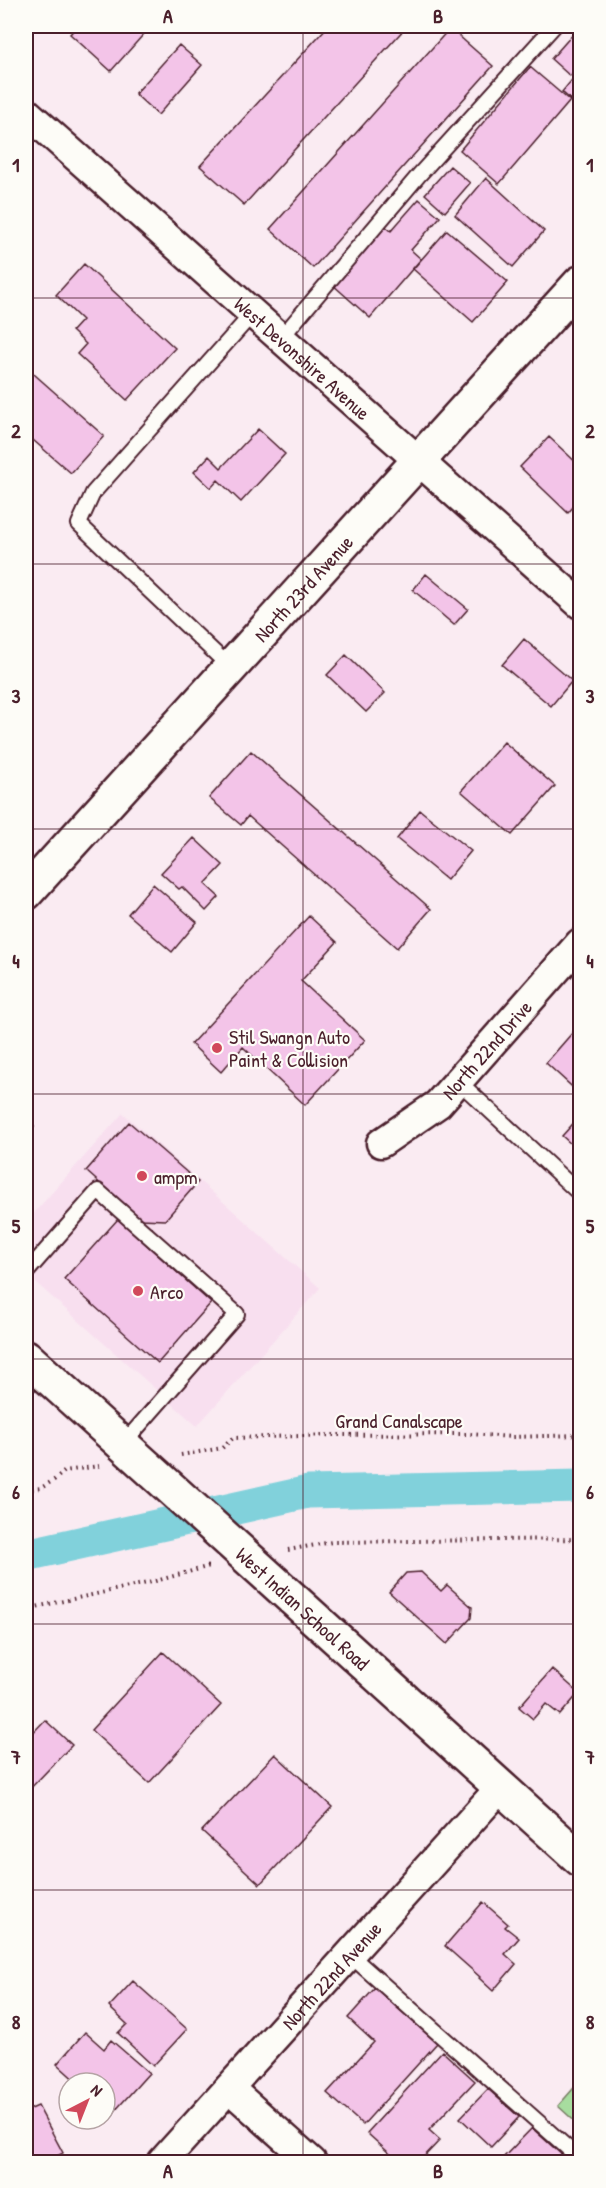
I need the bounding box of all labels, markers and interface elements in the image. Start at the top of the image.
text: A [163,2,173,29]
text: B [433,2,443,29]
text: 1 [12,151,20,178]
text: 1 [586,151,594,178]
street label: West Devonshire Avenue [229,290,377,425]
text: 2 [11,417,21,444]
text: 2 [585,417,595,444]
street label: North 23rd Avenue [247,529,359,647]
text: 3 [12,682,21,709]
text: 3 [586,682,595,709]
text: 4 [12,947,20,974]
text: 4 [586,947,594,974]
street label: North 22nd Drive [435,994,537,1105]
place label: Stil Swangn Auto Paint & Collision [229,1023,350,1073]
marker: Stil Swangn Auto Paint & Collision [210,1041,224,1055]
place label: ampm [154,1163,198,1190]
marker: ampm [135,1169,149,1183]
text: 5 [12,1212,21,1239]
text: 5 [586,1212,595,1239]
place label: Arco [150,1278,183,1305]
marker: Arco [131,1284,145,1298]
street label: Grand Canalscape [335,1407,463,1434]
text: 6 [12,1478,20,1505]
text: 6 [586,1478,594,1505]
street label: West Indian School Road [231,1541,376,1676]
text: 7 [10,1743,21,1770]
text: 7 [584,1743,595,1770]
street label: North 22nd Avenue [275,1915,387,2035]
text: 8 [12,2008,21,2035]
text: 8 [586,2008,595,2035]
north arrow [57,2071,117,2131]
text: N [87,2079,108,2101]
text: A [163,2157,173,2184]
text: B [433,2157,443,2184]

